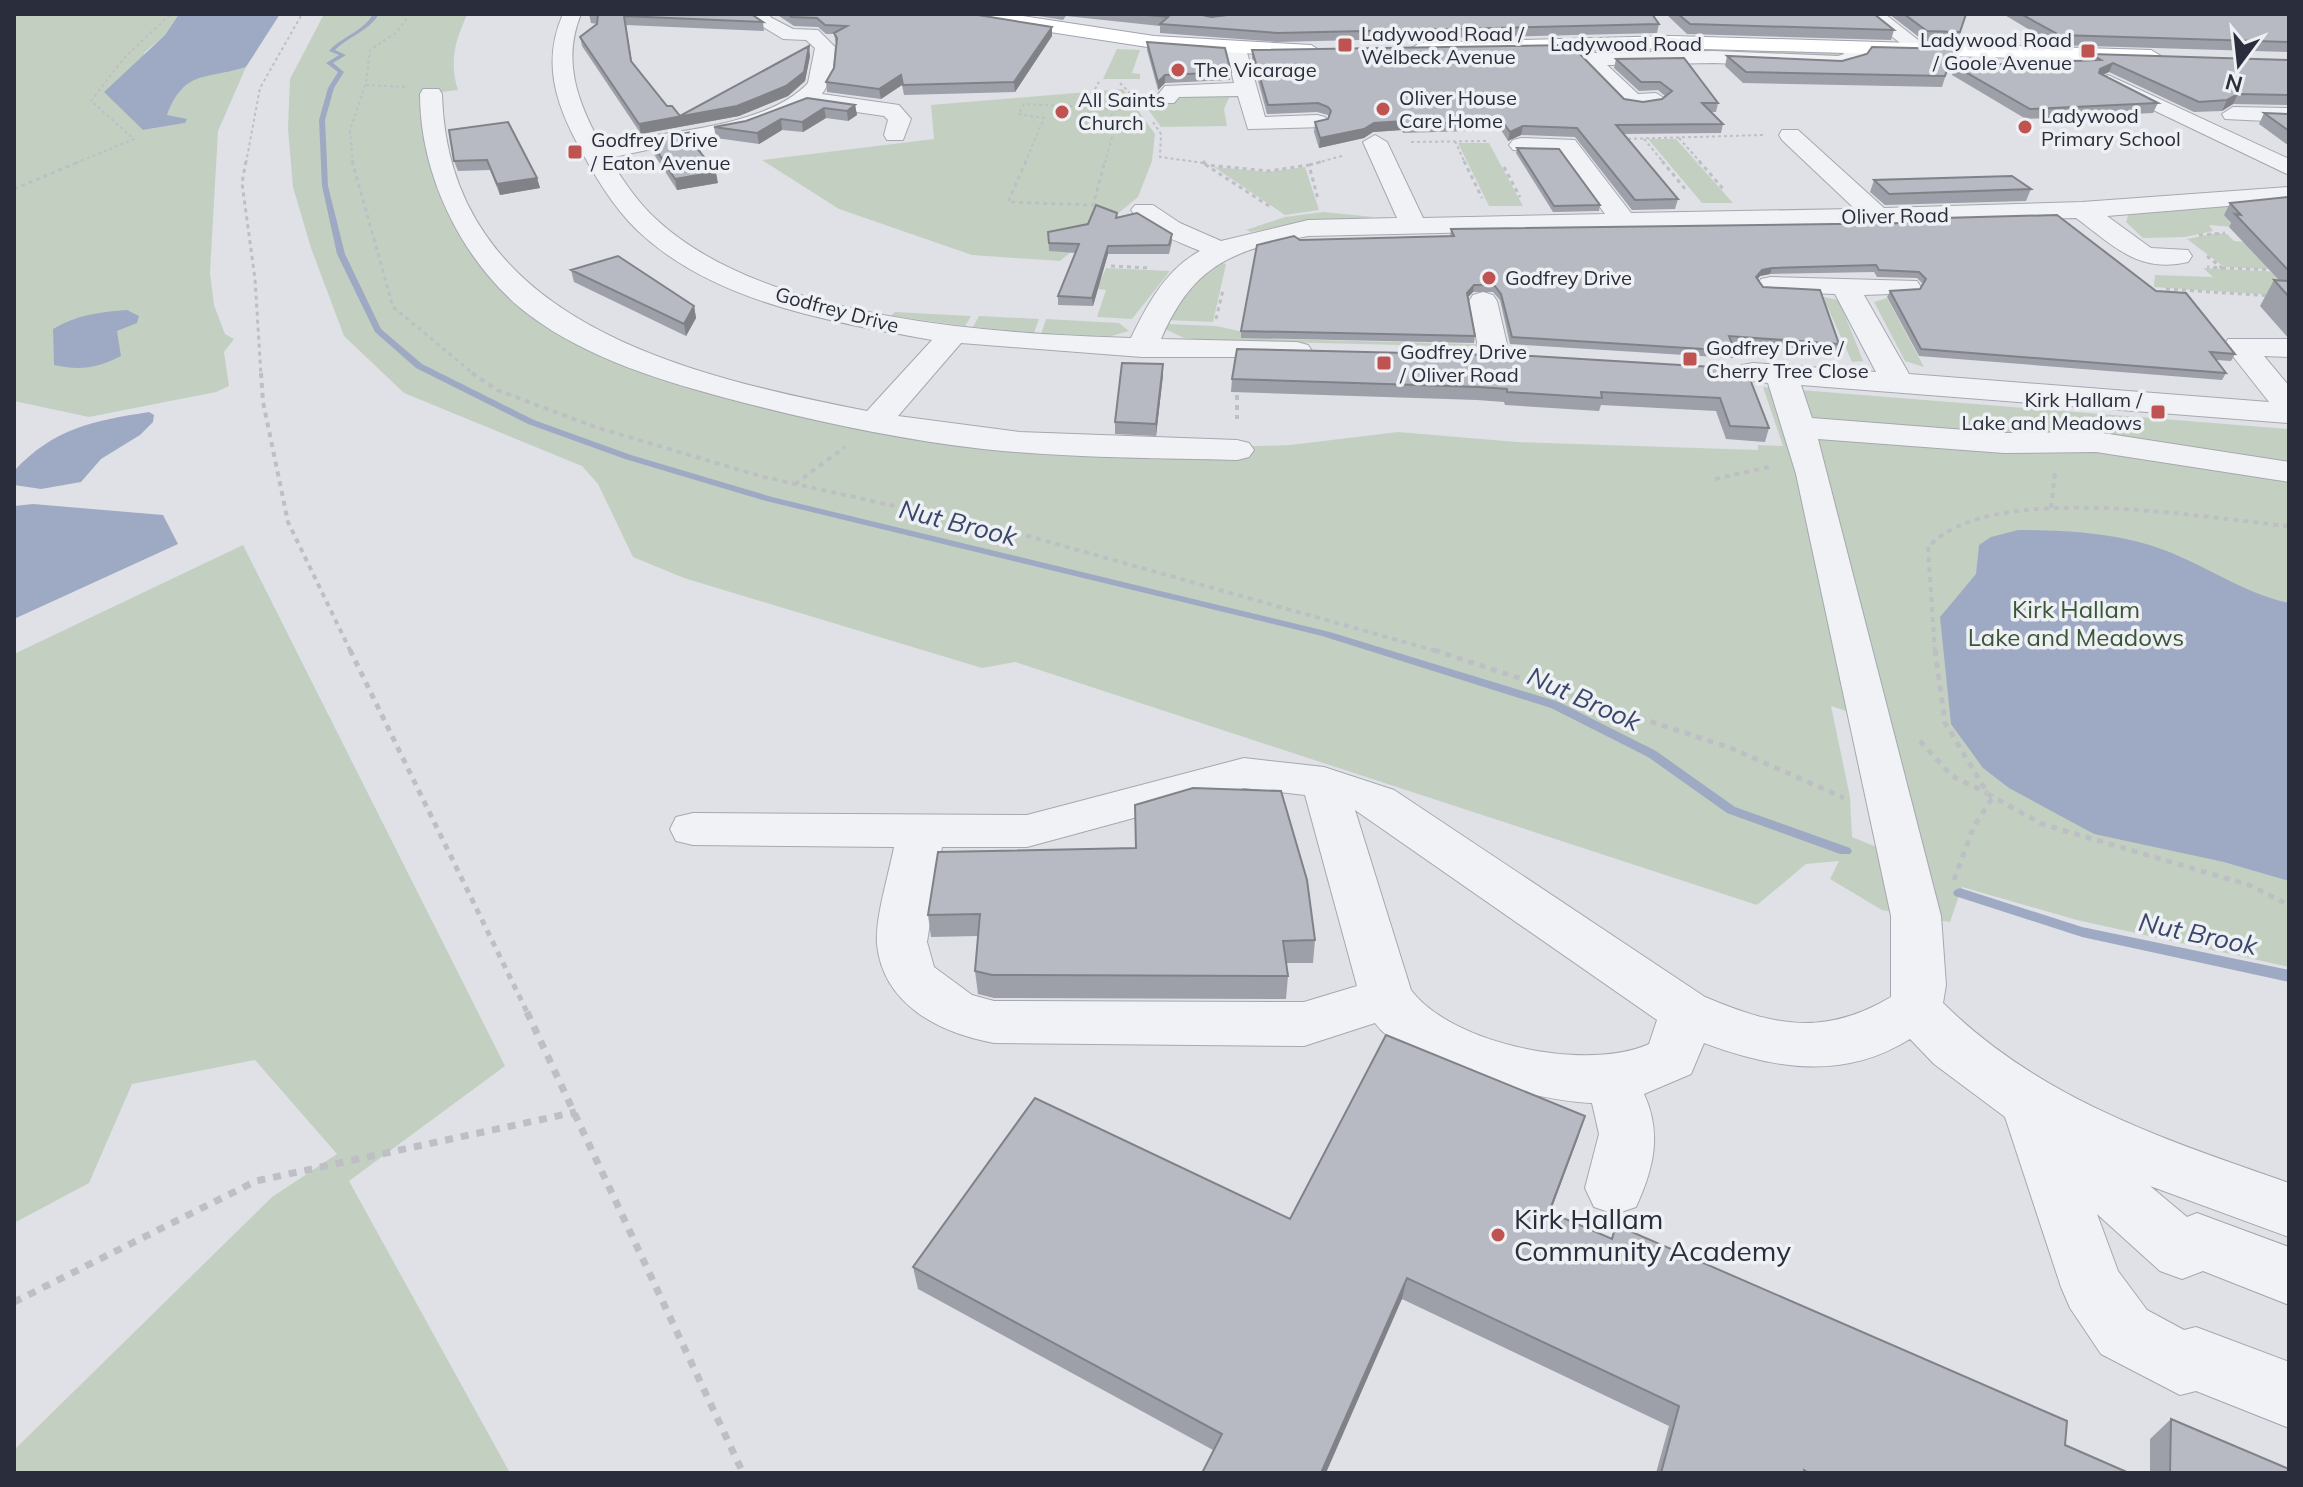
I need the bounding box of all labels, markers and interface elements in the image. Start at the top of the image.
place label: Ladywood Road / Welbeck Avenue [1361,21,1525,69]
north arrow [2199,24,2279,104]
place label: Ladywood Road / Goole Avenue [1920,27,2072,75]
street label: Ladywood Road [1550,31,1702,56]
marker: Ladywood Road / Welbeck Avenue [1336,36,1354,54]
marker: Ladywood Road / Goole Avenue [2079,42,2097,60]
place label: The Vicarage [1194,57,1317,82]
marker: The Vicarage [1169,61,1187,79]
text: N [2222,68,2245,99]
place label: Oliver House Care Home [1399,85,1517,133]
place label: All Saints Church [1078,87,1165,135]
marker: Oliver House Care Home [1374,100,1392,118]
marker: All Saints Church [1053,103,1071,121]
place label: Ladywood Primary School [2041,103,2181,151]
marker: Ladywood Primary School [2016,118,2034,136]
place label: Godfrey Drive / Eaton Avenue [590,127,730,175]
marker: Godfrey Drive / Eaton Avenue [566,143,584,161]
street label: Oliver Road [1841,202,1949,229]
place label: Godfrey Drive [1505,265,1632,290]
marker: Godfrey Drive [1480,269,1498,287]
street label: Godfrey Drive [773,281,902,338]
place label: Godfrey Drive / Cherry Tree Close [1706,335,1869,383]
place label: Godfrey Drive / Oliver Road [1399,339,1527,387]
marker: Godfrey Drive / Cherry Tree Close [1681,350,1699,368]
marker: Godfrey Drive / Oliver Road [1375,354,1393,372]
place label: Kirk Hallam / Lake and Meadows [1962,387,2143,435]
marker: Kirk Hallam / Lake and Meadows [2149,403,2167,421]
water label: Nut Brook [896,492,1021,553]
park label: Kirk Hallam Lake and Meadows [1968,594,2184,652]
water label: Nut Brook [1523,659,1646,738]
water label: Nut Brook [2136,905,2261,962]
place label: Kirk Hallam Community Academy [1514,1201,1791,1268]
marker: Kirk Hallam Community Academy [1489,1226,1507,1244]

